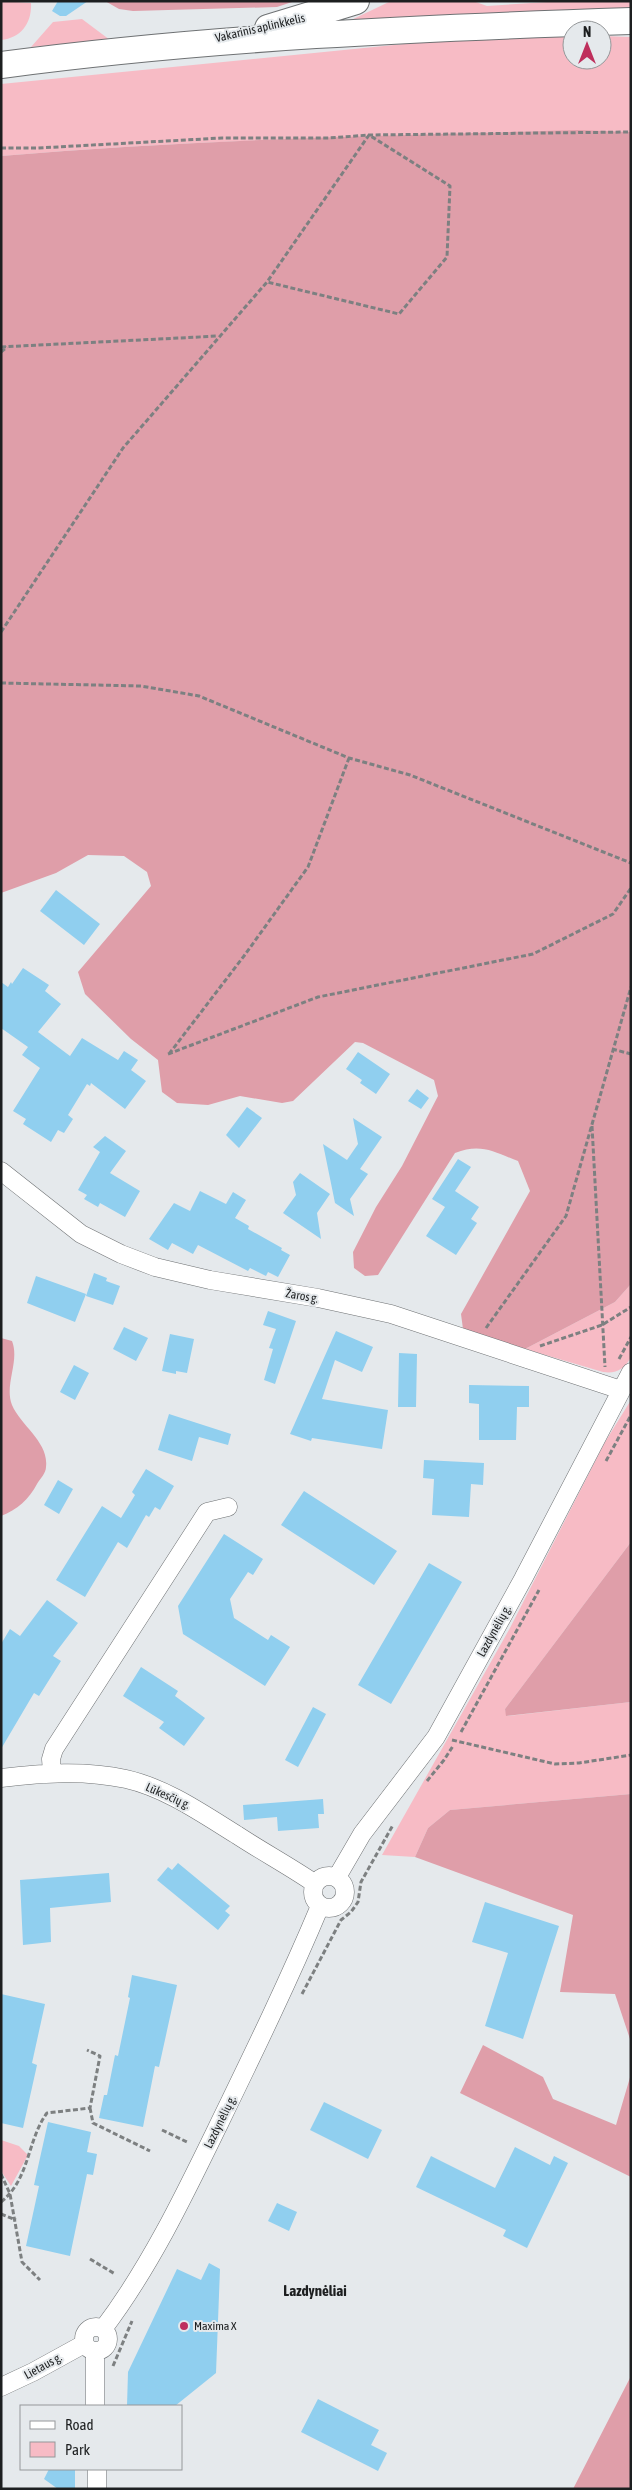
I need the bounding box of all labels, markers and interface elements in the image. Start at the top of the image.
street label: Vakarinis aplinkkelis [214,11,306,45]
north arrow [562,20,612,70]
text: N [583,24,591,40]
street label: Žaros g. [284,1286,320,1306]
street label: Lazdynėlių g. [474,1603,514,1659]
street label: Lūkesčių g. [144,1780,192,1812]
street label: Lazdynėlių g. [201,2093,239,2151]
district label: Lazdynėliai [283,2282,347,2299]
place label: Maxima X [194,2319,237,2333]
marker: Maxima X [178,2320,190,2332]
street label: Lietaus g. [22,2350,64,2382]
legend [20,2405,182,2470]
text: Road [65,2416,94,2433]
text: Park [65,2441,90,2458]

